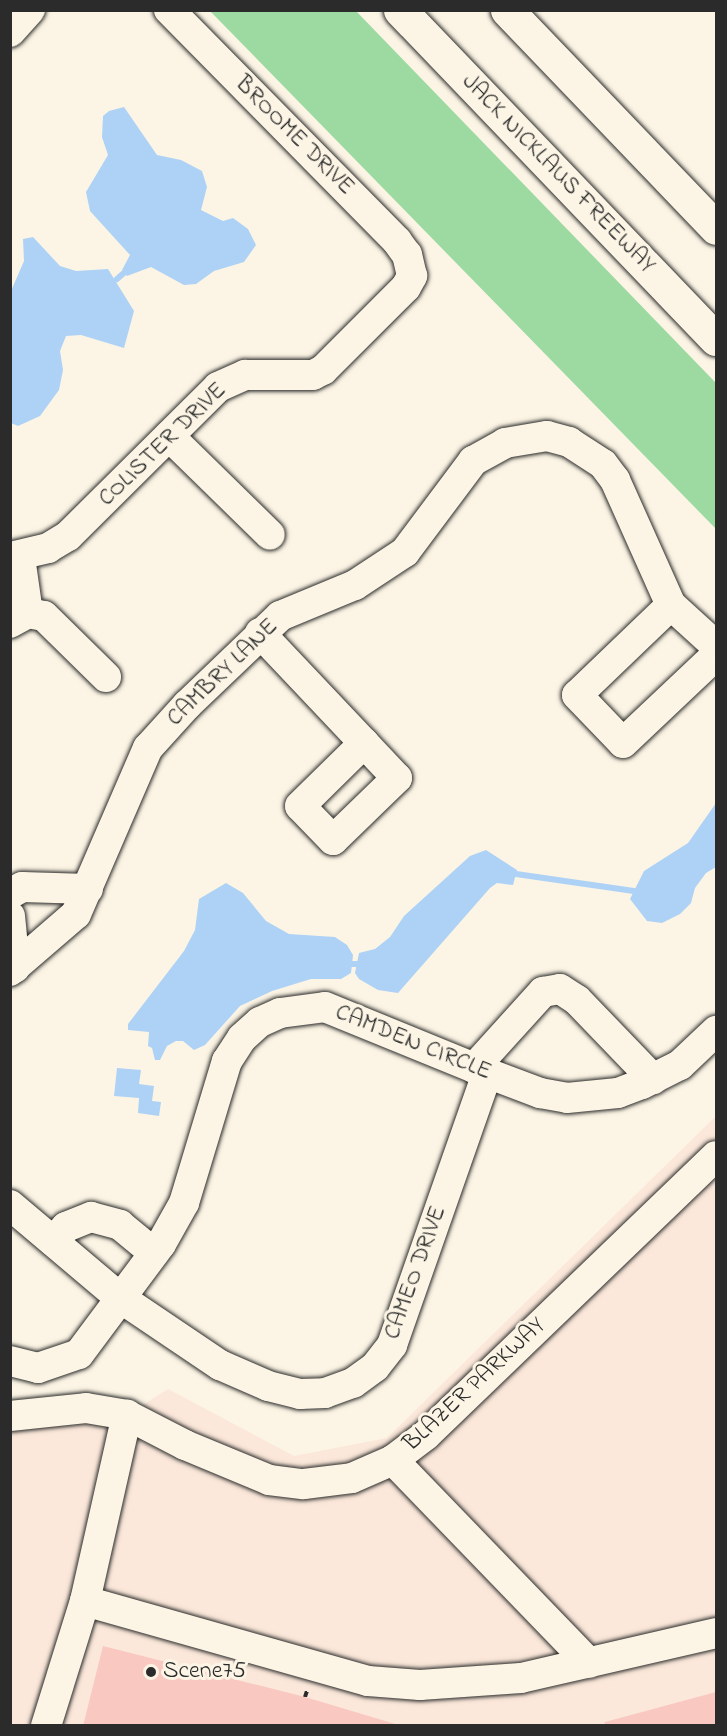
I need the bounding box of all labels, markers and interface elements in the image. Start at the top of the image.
street label: JACK NICKLAUS FREEWAY [455,68,661,280]
street label: BROOME DRIVE [228,70,360,202]
street label: COLISTER DRIVE [93,377,233,513]
street label: CAMBRY LANE [161,613,285,733]
street label: CAMDEN CIRCLE [331,999,495,1087]
street label: CAMEO DRIVE [379,1202,453,1344]
street label: BLAZER PARKWAY [398,1312,552,1458]
place label: Scene75 [163,1658,246,1686]
marker: Scene75 [144,1665,158,1679]

